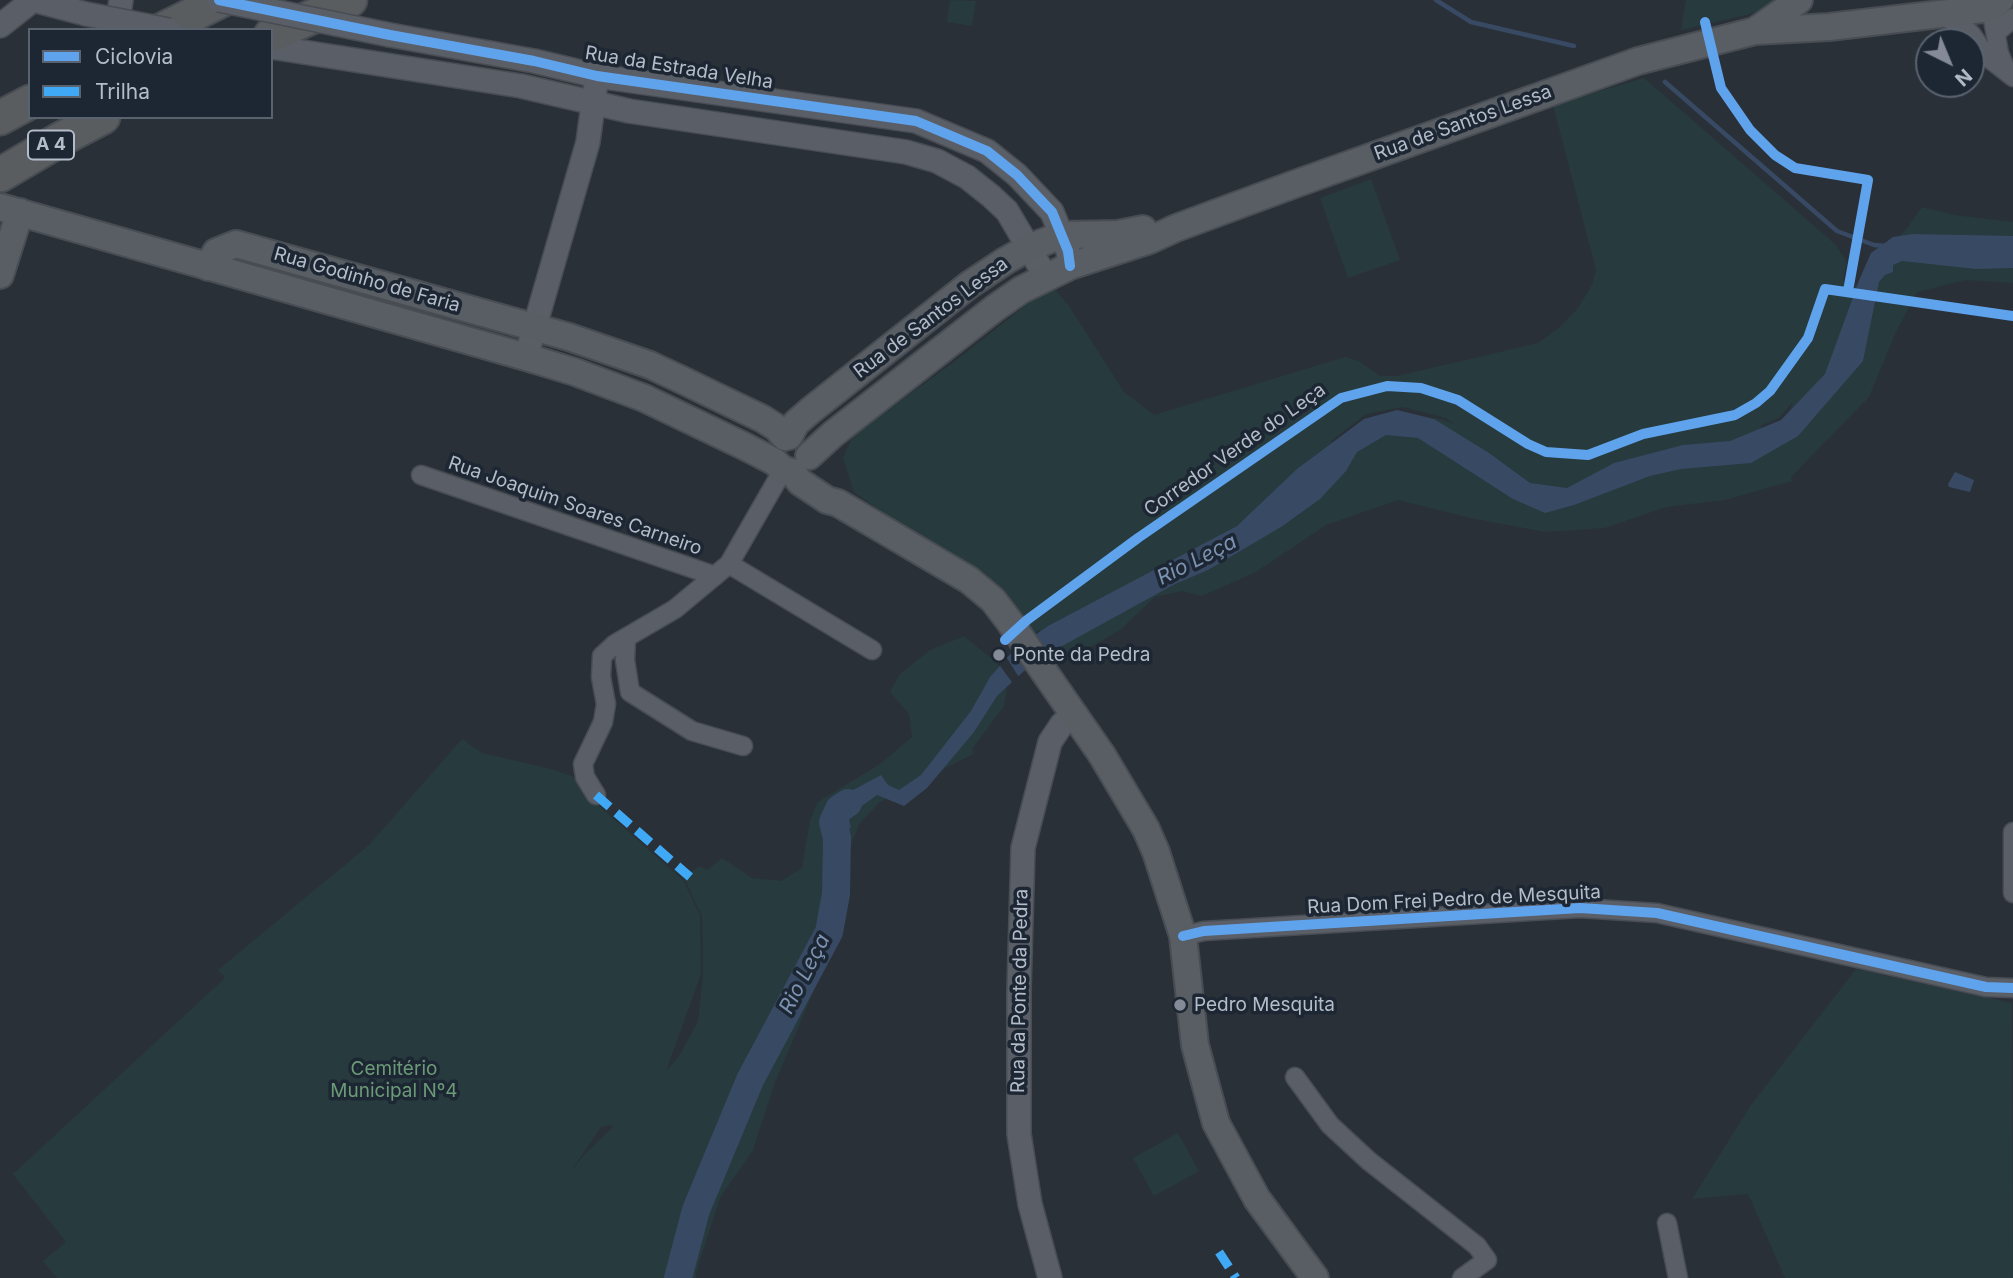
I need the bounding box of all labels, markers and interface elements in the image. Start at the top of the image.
legend [28,28,273,119]
north arrow [1915,28,1985,98]
street label: Rua da Estrada Velha [583,42,775,94]
text: Ciclovia [95,44,173,69]
text: N [1950,64,1976,91]
text: Trilha [95,79,150,104]
street label: Rua de Santos Lessa [1371,80,1555,166]
road number: A 4 [28,130,74,160]
street label: Rua Godinho de Faria [271,242,463,318]
street label: Rua de Santos Lessa [849,253,1013,383]
street label: Corredor Verde do Leça [1140,379,1330,521]
street label: Rua Joaquim Soares Carneiro [445,452,705,560]
water label: Rio Leça [1153,529,1241,591]
place label: Ponte da Pedra [1013,644,1150,666]
marker: Ponte da Pedra [991,647,1007,663]
street label: Rua Dom Frei Pedro de Mesquita [1307,881,1601,919]
street label: Rua da Ponte da Pedra [1007,889,1033,1093]
water label: Rio Leça [774,930,836,1018]
place label: Pedro Mesquita [1194,994,1335,1016]
marker: Pedro Mesquita [1172,997,1188,1013]
park label: Cemitério Municipal Nº4 [330,1058,458,1102]

